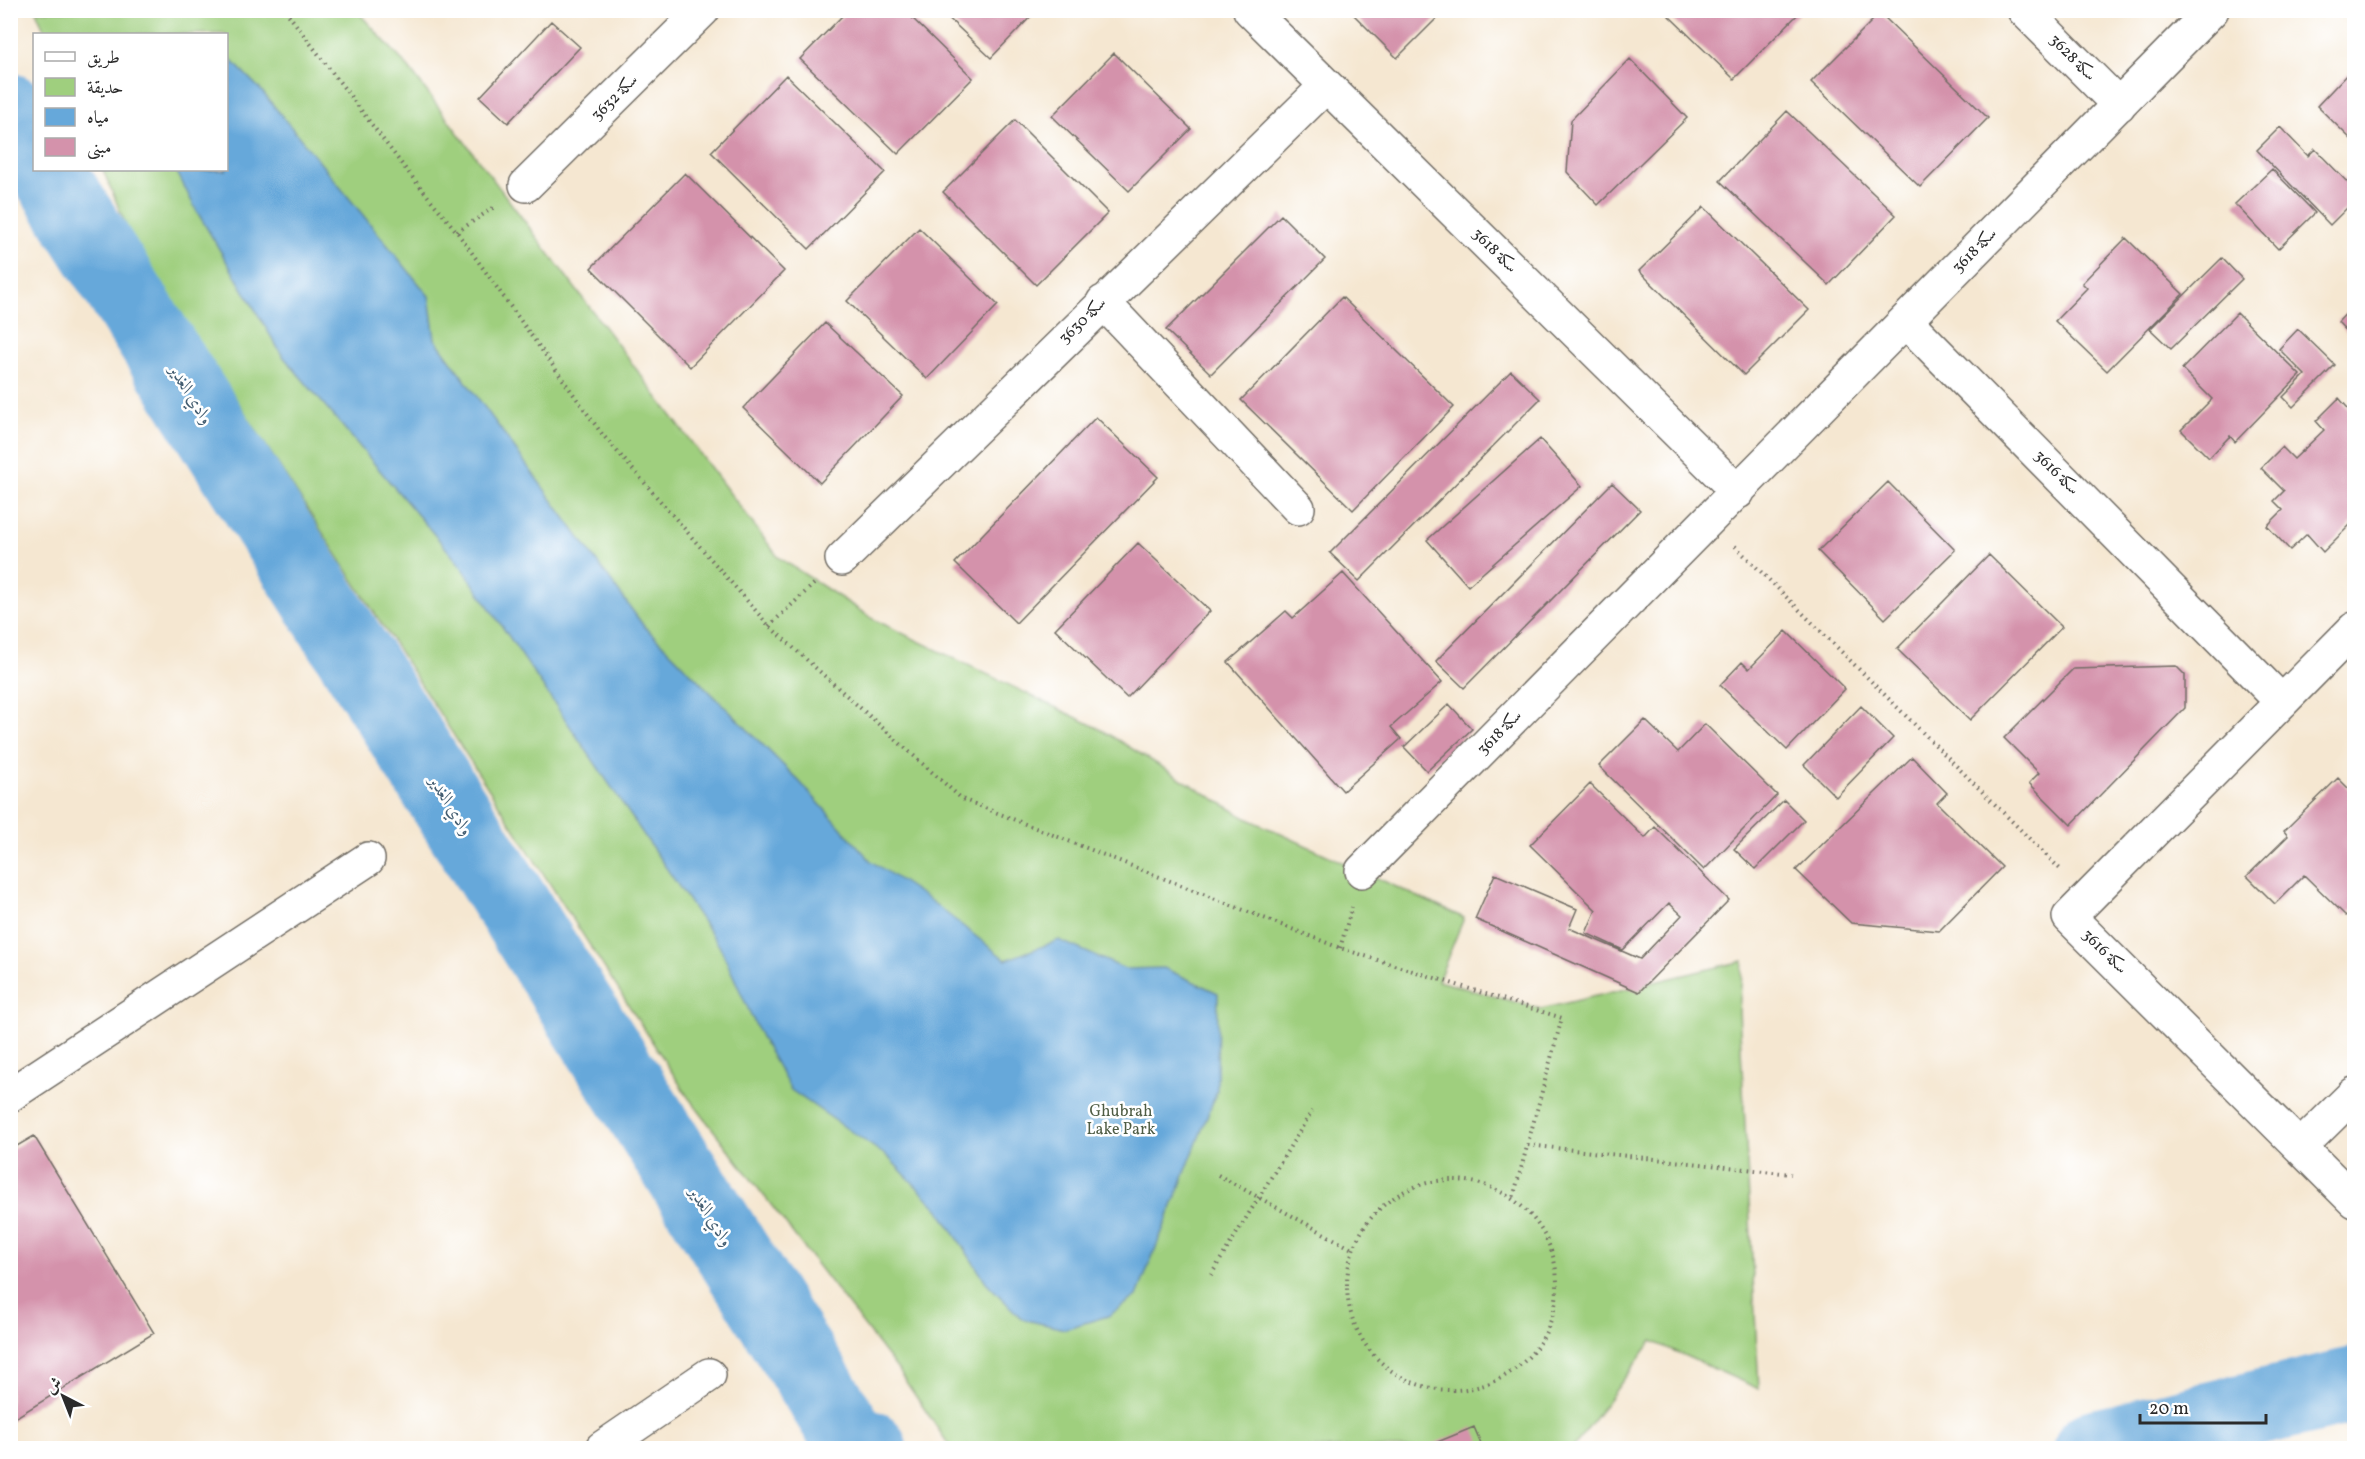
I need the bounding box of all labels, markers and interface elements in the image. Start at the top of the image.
street label: سكة 3628 [2044,30,2100,86]
legend [33,33,228,171]
text: طريق [87,46,120,71]
street label: سكة 3632 [587,70,643,126]
text: حديقة [87,76,123,101]
text: مياه [87,106,109,131]
text: مبنى [87,136,112,161]
street label: سكة 3618 [1467,224,1521,278]
street label: سكة 3618 [1948,224,2002,278]
street label: سكة 3630 [1054,293,1112,349]
water label: وادي الغدير [160,358,218,431]
street label: سكة 3616 [2029,446,2083,500]
street label: سكة 3618 [1473,706,1527,760]
water label: وادي الغدير [420,769,478,842]
street label: سكة 3616 [2077,925,2131,979]
park label: Ghubrah Lake Park [1087,1101,1156,1141]
water label: وادي الغدير [680,1180,738,1253]
north arrow [33,1366,93,1426]
text: ش [41,1373,68,1400]
scale bar [2140,1387,2266,1425]
text: 20 m [2149,1397,2189,1422]

